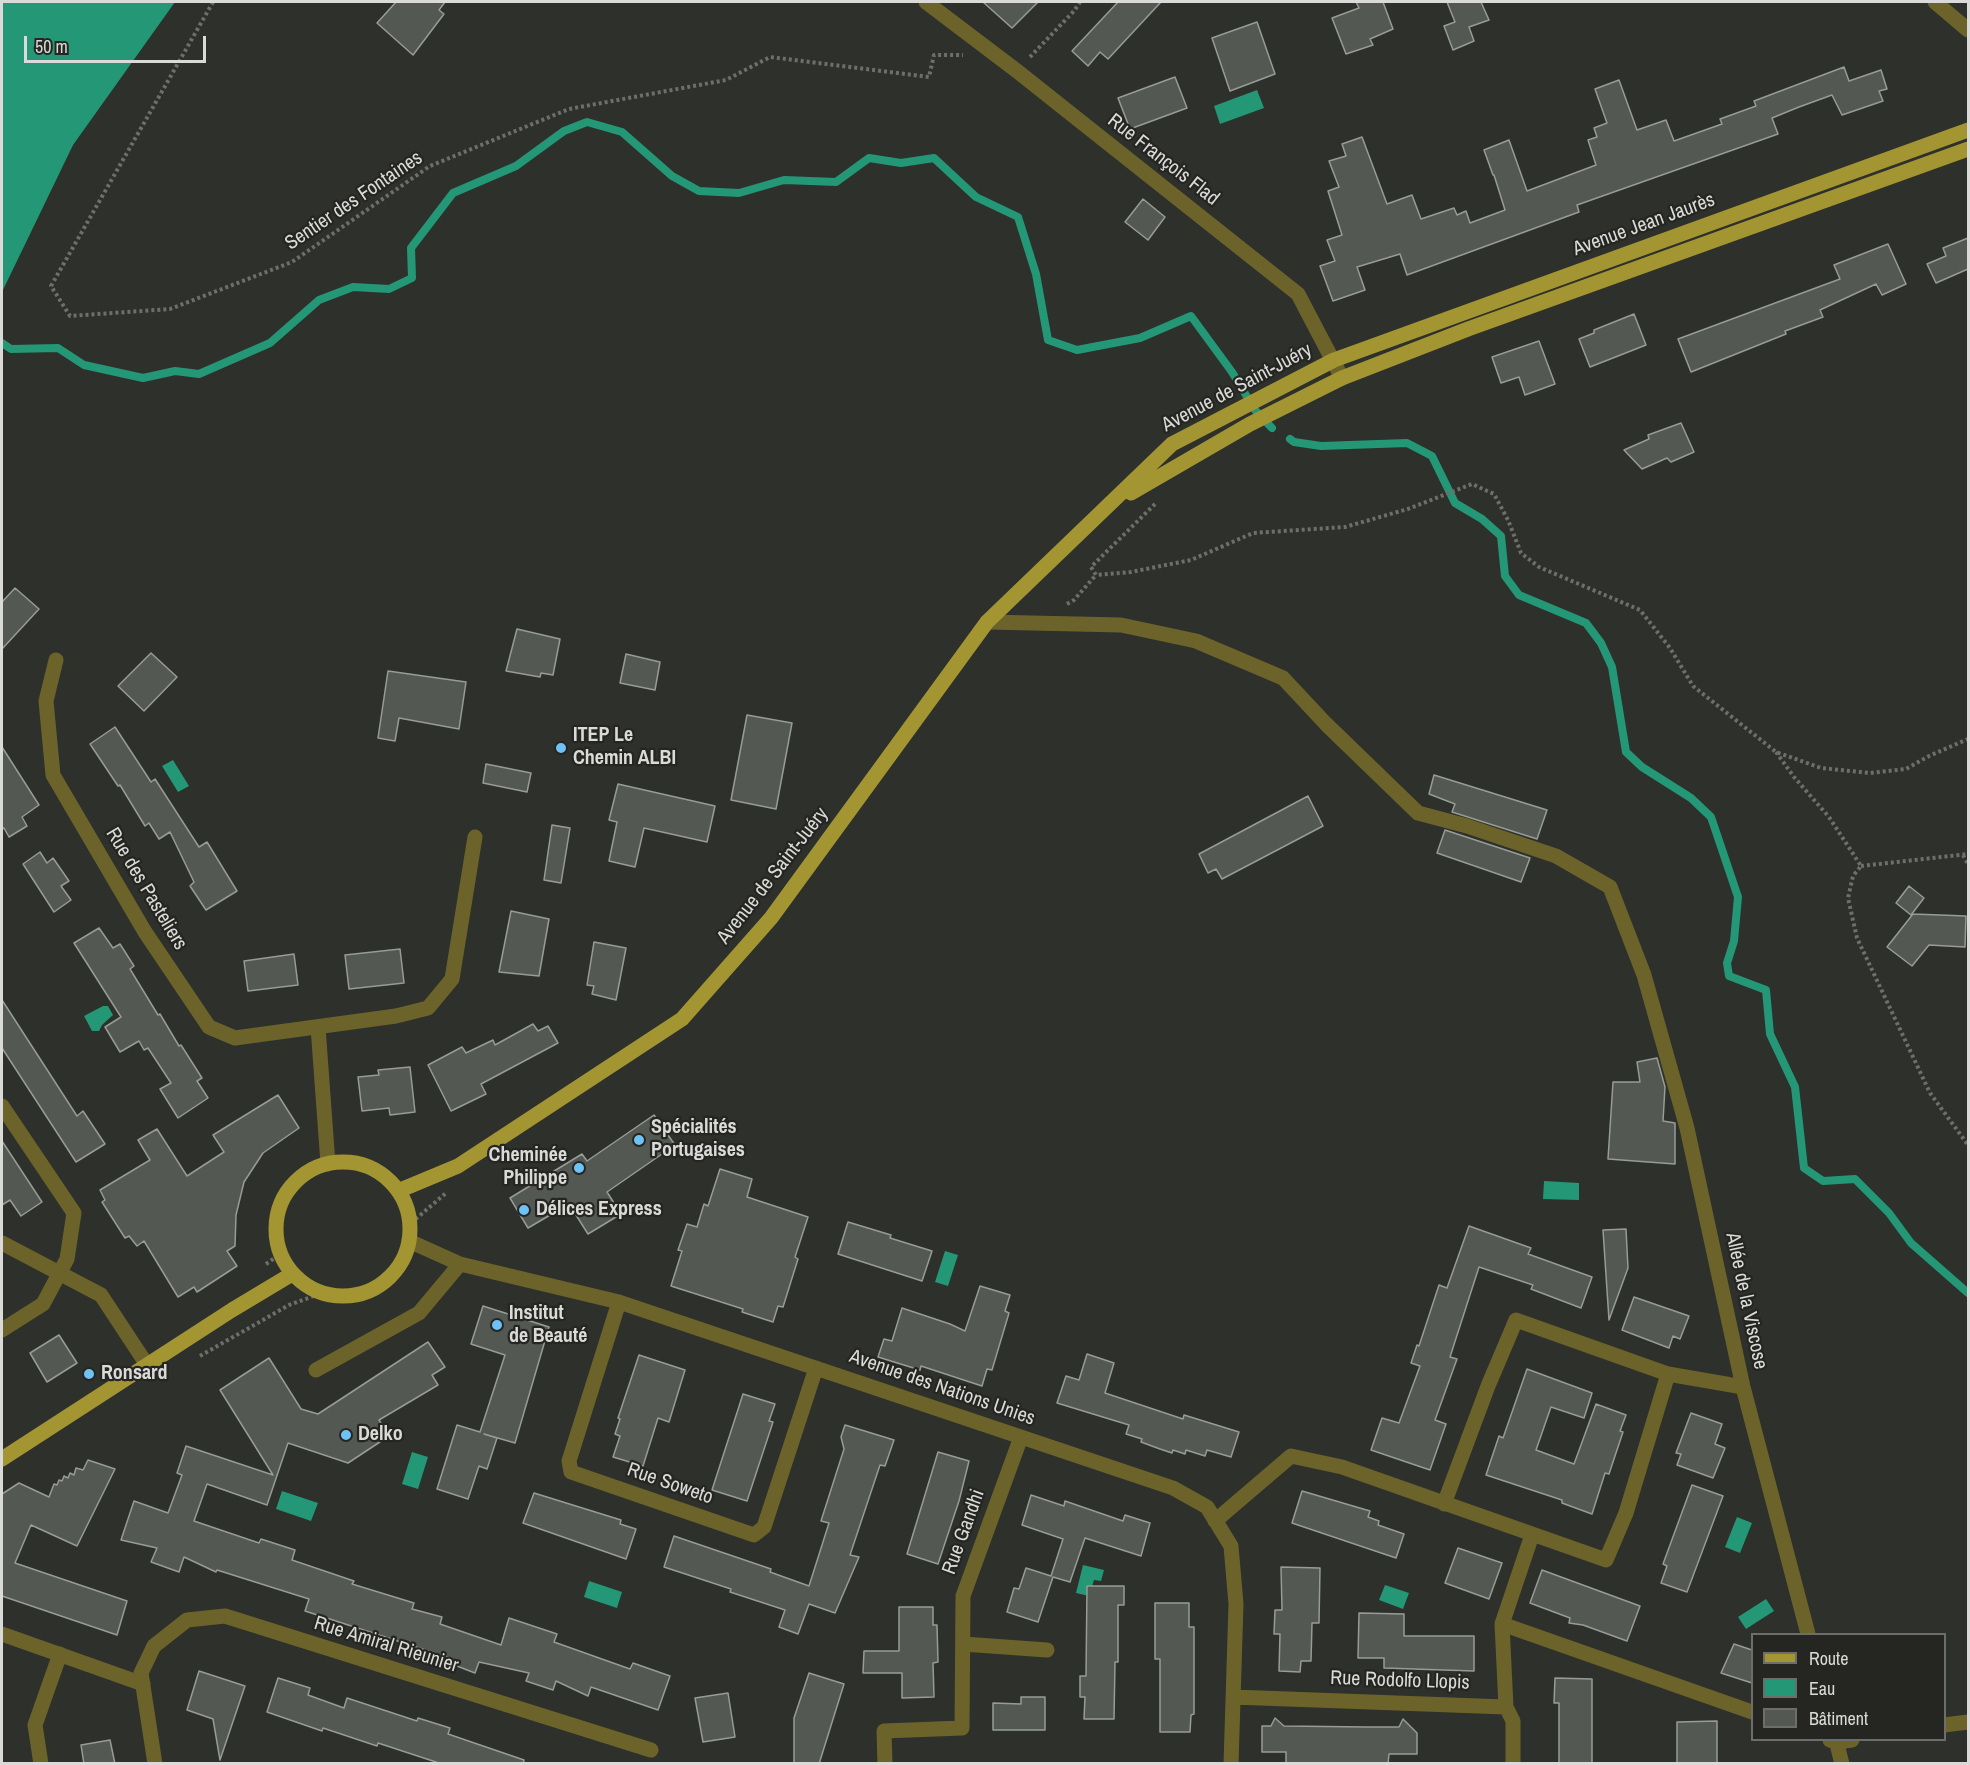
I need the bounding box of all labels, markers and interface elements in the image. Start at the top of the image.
scale bar [27,24,208,62]
text: 50 m [35,34,68,59]
street label: Rue François Flad [1102,109,1224,211]
street label: Sentier des Fontaines [281,146,427,256]
street label: Avenue Jean Jaurès [1570,188,1718,262]
street label: Avenue de Saint-Juéry [1158,338,1316,438]
place label: ITEP Le Chemin ALBI [573,724,676,771]
marker: ITEP Le Chemin ALBI [554,741,568,755]
street label: Avenue de Saint-Juéry [712,803,834,949]
street label: Rue des Pasteliers [100,823,192,955]
place label: Spécialités Portugaises [651,1116,745,1163]
marker: Spécialités Portugaises [632,1133,646,1147]
place label: Cheminée Philippe [489,1144,567,1191]
marker: Cheminée Philippe [572,1161,586,1175]
place label: Délices Express [536,1198,662,1222]
marker: Délices Express [517,1203,531,1217]
street label: Allée de la Viscose [1720,1230,1772,1372]
place label: Institut de Beauté [509,1302,587,1349]
marker: Institut de Beauté [490,1318,504,1332]
street label: Avenue des Nations Unies [846,1345,1038,1431]
place label: Ronsard [101,1362,168,1386]
marker: Ronsard [82,1367,96,1381]
place label: Delko [358,1423,403,1447]
marker: Delko [339,1428,353,1442]
street label: Rue Soweto [624,1458,716,1510]
street label: Rue Gandhi [938,1486,990,1578]
street label: Rue Amiral Rieunier [311,1612,461,1678]
legend [1751,1633,1946,1741]
text: Route [1809,1646,1848,1671]
street label: Rue Rodolfo Llopis [1330,1667,1470,1695]
text: Eau [1809,1676,1835,1701]
text: Bâtiment [1809,1706,1868,1731]

